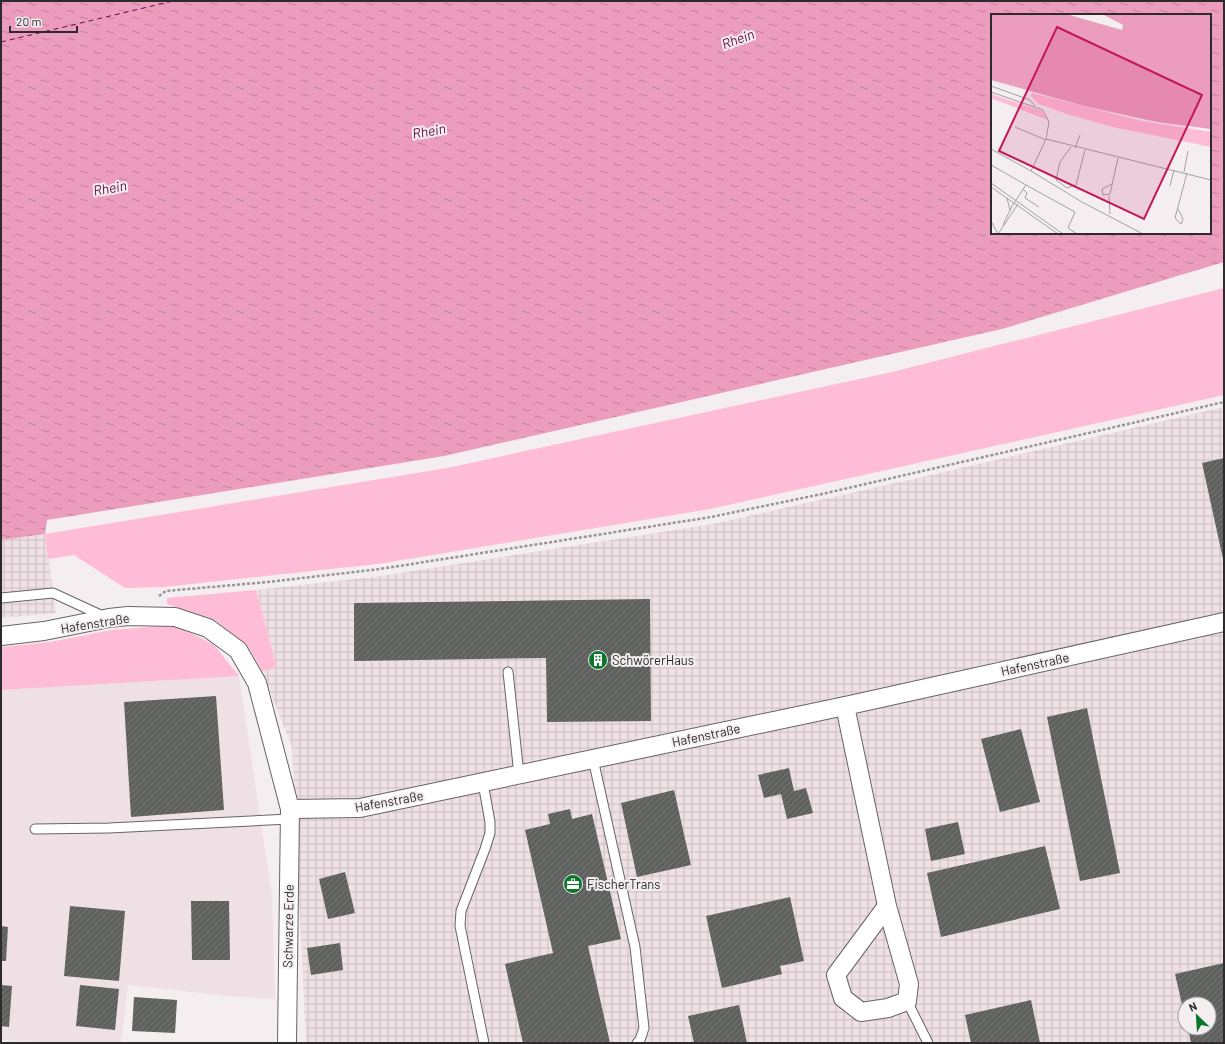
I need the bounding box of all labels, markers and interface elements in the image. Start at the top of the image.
scale bar [10,8,77,34]
text: 20 m [16,14,42,28]
inset map [991,14,1211,234]
water label: Rhein [719,25,757,52]
water label: Rhein [411,119,447,142]
water label: Rhein [92,176,128,199]
street label: Hafenstraße [59,610,131,636]
building icon: SchwörerHaus [587,649,609,671]
street label: Hafenstraße [999,649,1071,679]
place label: SchwörerHaus [612,652,694,668]
street label: Hafenstraße [670,720,742,750]
street label: Hafenstraße [353,787,425,815]
office icon: FischerTrans [562,873,584,895]
place label: FischerTrans [587,876,661,892]
street label: Schwarze Erde [279,884,297,968]
north arrow [1177,996,1217,1036]
text: N [1186,999,1199,1014]

